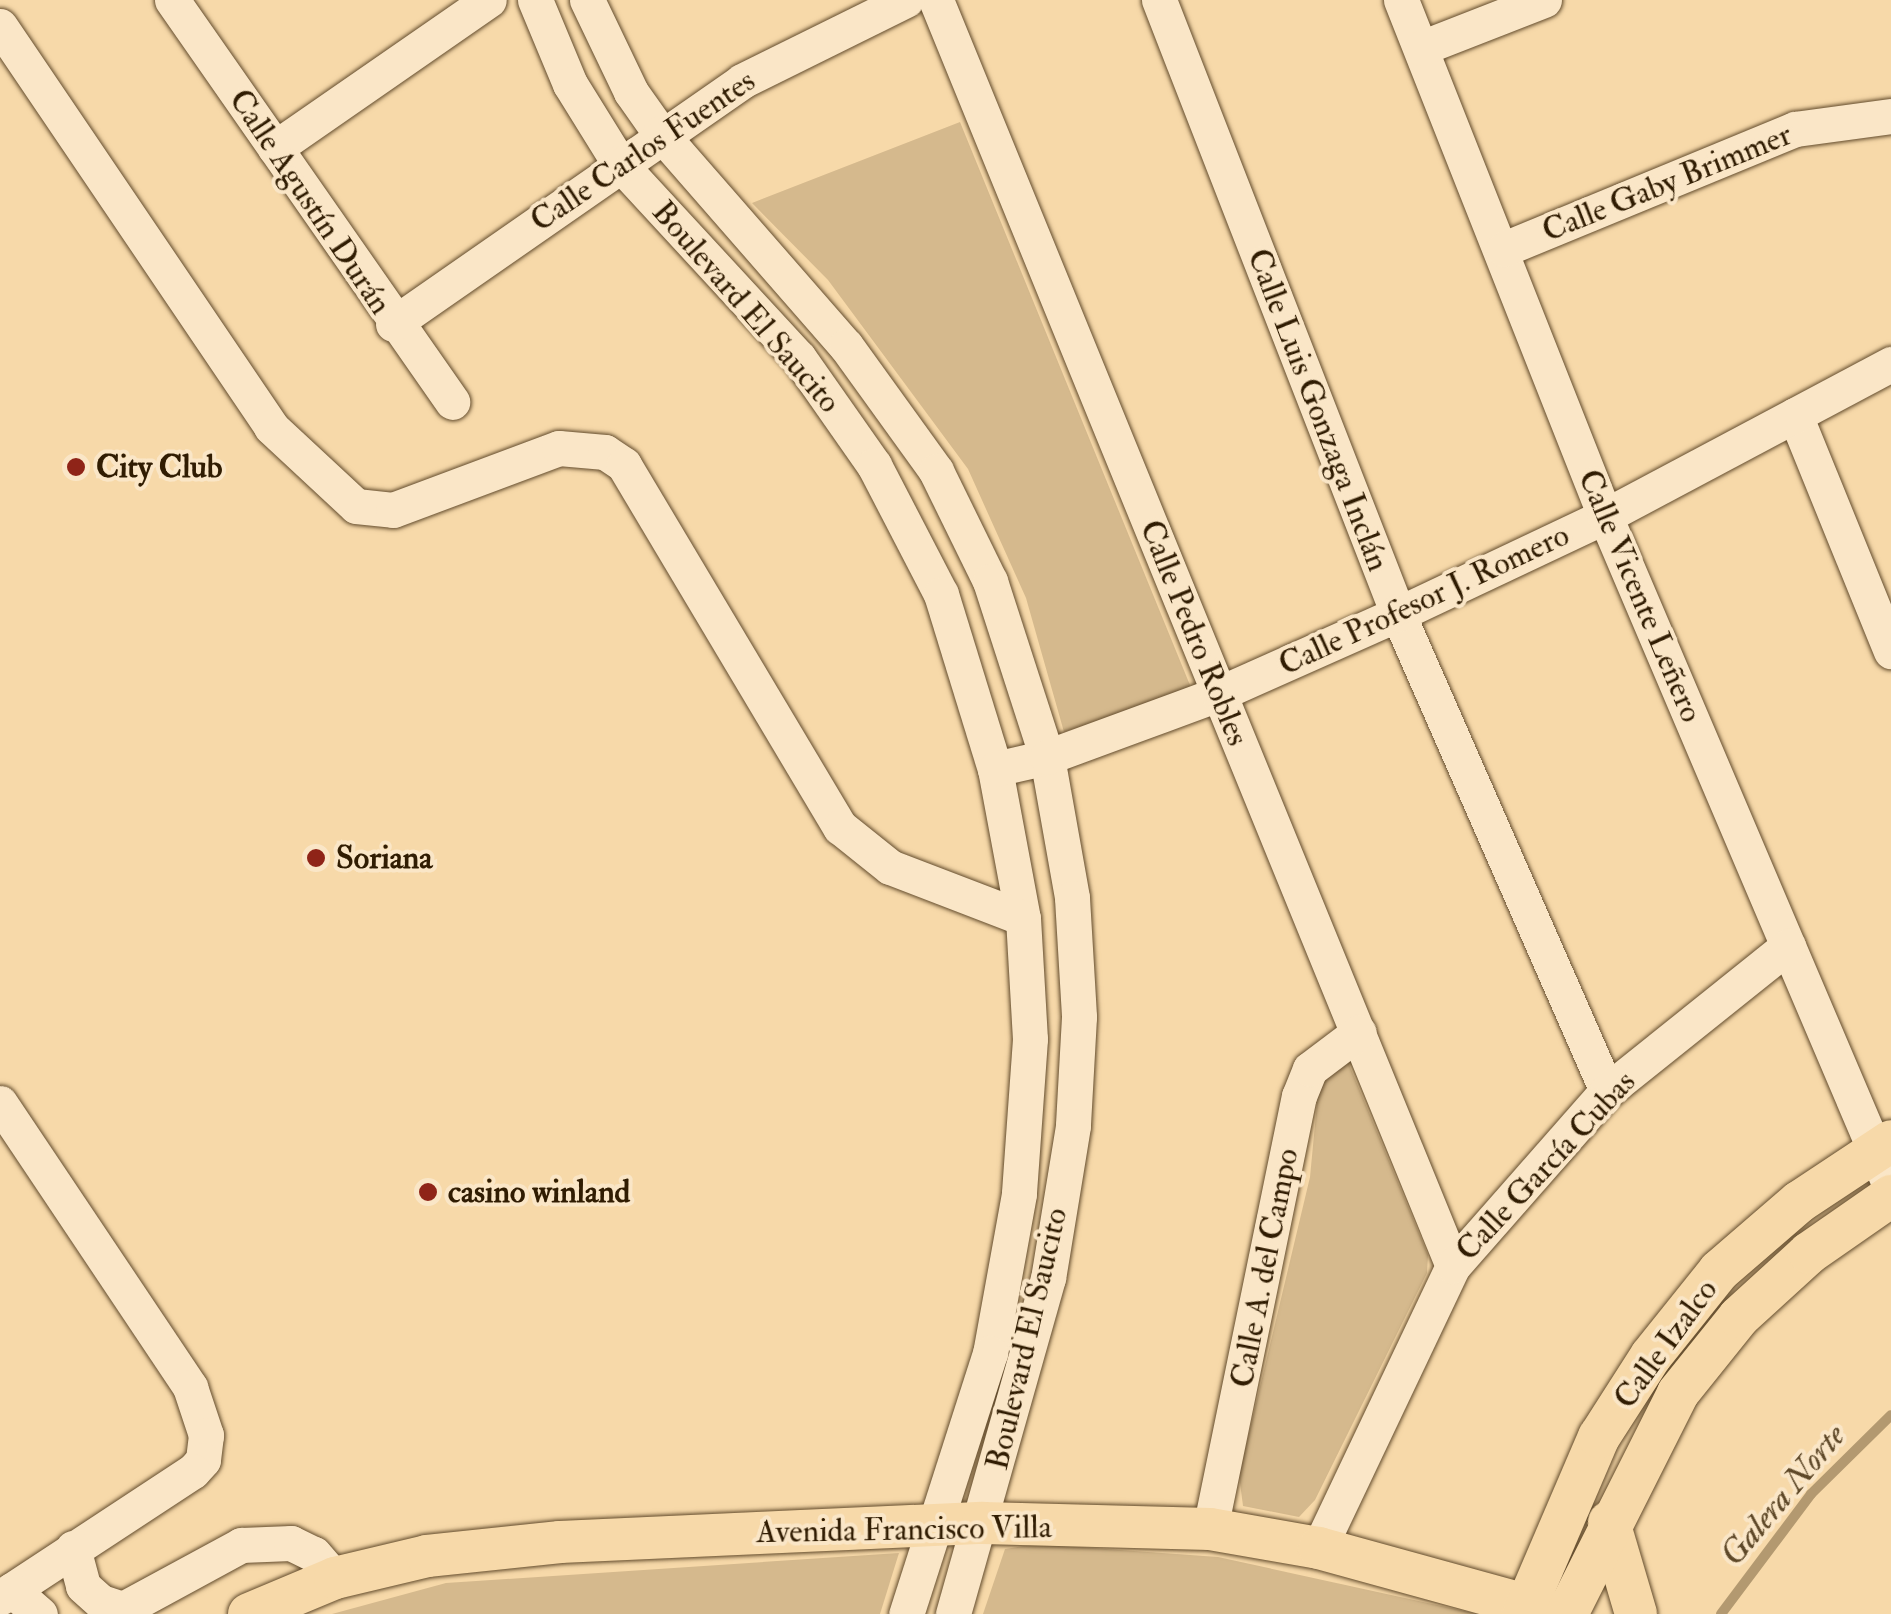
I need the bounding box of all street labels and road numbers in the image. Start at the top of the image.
street label: Calle Carlos Fuentes [523,62,763,240]
street label: Calle Agustín Durán [221,82,399,322]
street label: Calle Gaby Brimmer [1537,116,1797,250]
street label: Boulevard El Saucito [644,193,848,421]
street label: Calle Luis Gonzaga Inclán [1239,243,1397,577]
street label: Calle Vicente Leñero [1569,464,1711,728]
street label: Calle Pedro Robles [1131,515,1257,751]
street label: Calle Profesor J. Romero [1273,516,1575,684]
street label: Calle García Cubas [1448,1063,1644,1269]
street label: Calle A. del Campo [1223,1145,1307,1391]
street label: Boulevard El Saucito [978,1204,1076,1474]
street label: Calle Izalco [1606,1272,1726,1416]
street label: Avenida Francisco Villa [756,1508,1052,1552]

